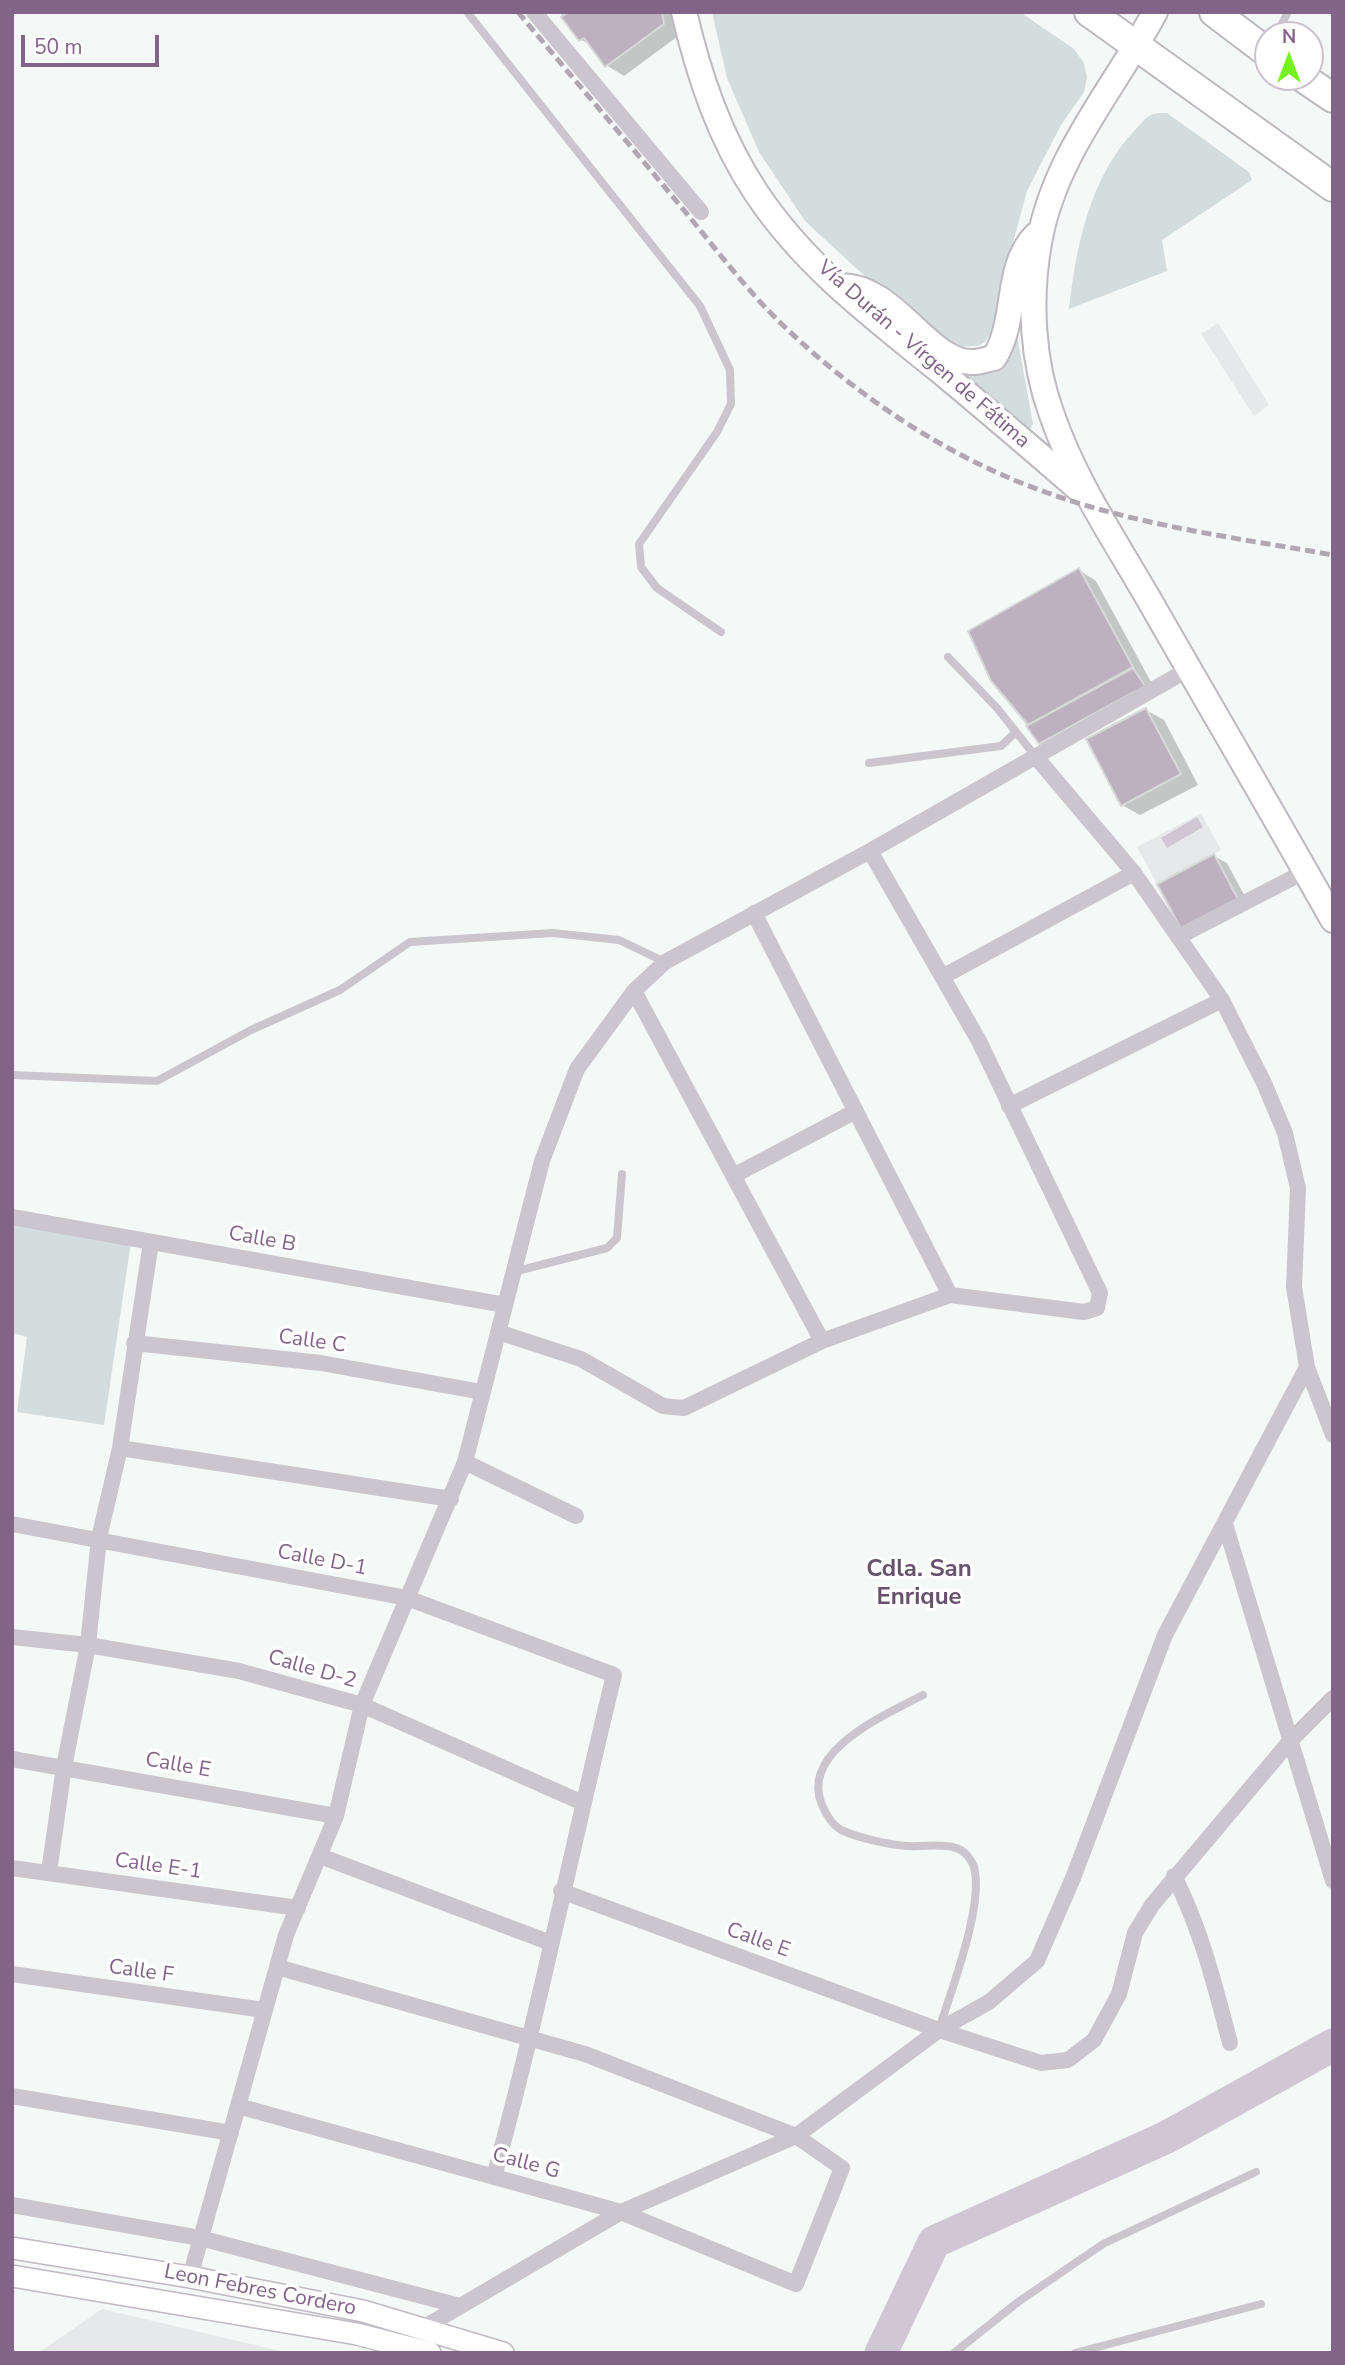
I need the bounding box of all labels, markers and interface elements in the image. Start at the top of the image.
scale bar [24,21,163,65]
north arrow [1254,21,1324,91]
text: N [1282,24,1296,50]
text: 50 m [34,33,83,61]
street label: Vía Durán - Vírgen de Fátima [812,256,1034,454]
street label: Calle B [226,1222,298,1258]
street label: Calle C [277,1325,347,1359]
street label: Calle D-1 [275,1540,369,1582]
district label: Cdla. San Enrique [866,1556,972,1612]
street label: Calle D-2 [265,1645,359,1695]
street label: Calle E [143,1748,213,1784]
street label: Calle E-1 [113,1848,203,1886]
street label: Calle E [723,1918,793,1964]
street label: Calle F [107,1955,175,1989]
street label: Calle G [489,2143,563,2185]
street label: Leon Febres Cordero [162,2260,358,2322]

